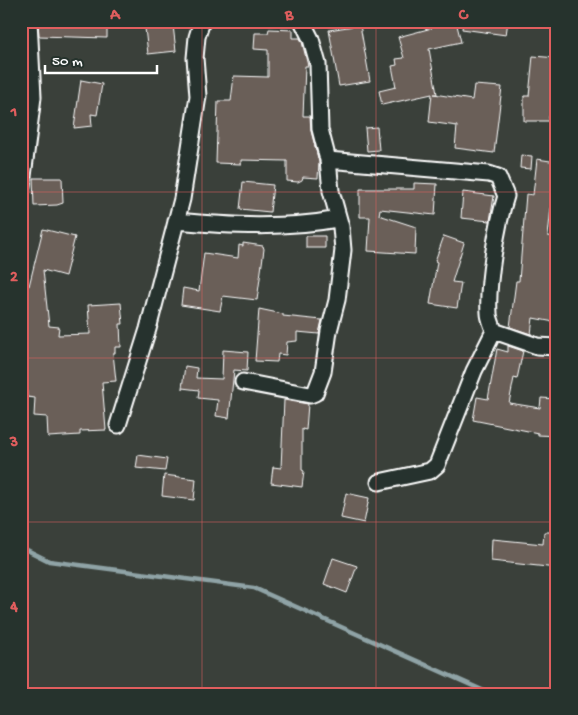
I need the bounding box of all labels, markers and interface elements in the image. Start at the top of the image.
text: A [109,7,121,26]
text: B [284,7,294,26]
text: C [458,7,469,26]
scale bar [45,42,158,74]
text: 50 m [52,53,83,71]
text: 1 [10,104,17,123]
text: 2 [10,269,18,288]
text: 3 [9,434,18,453]
text: 4 [9,599,18,618]

